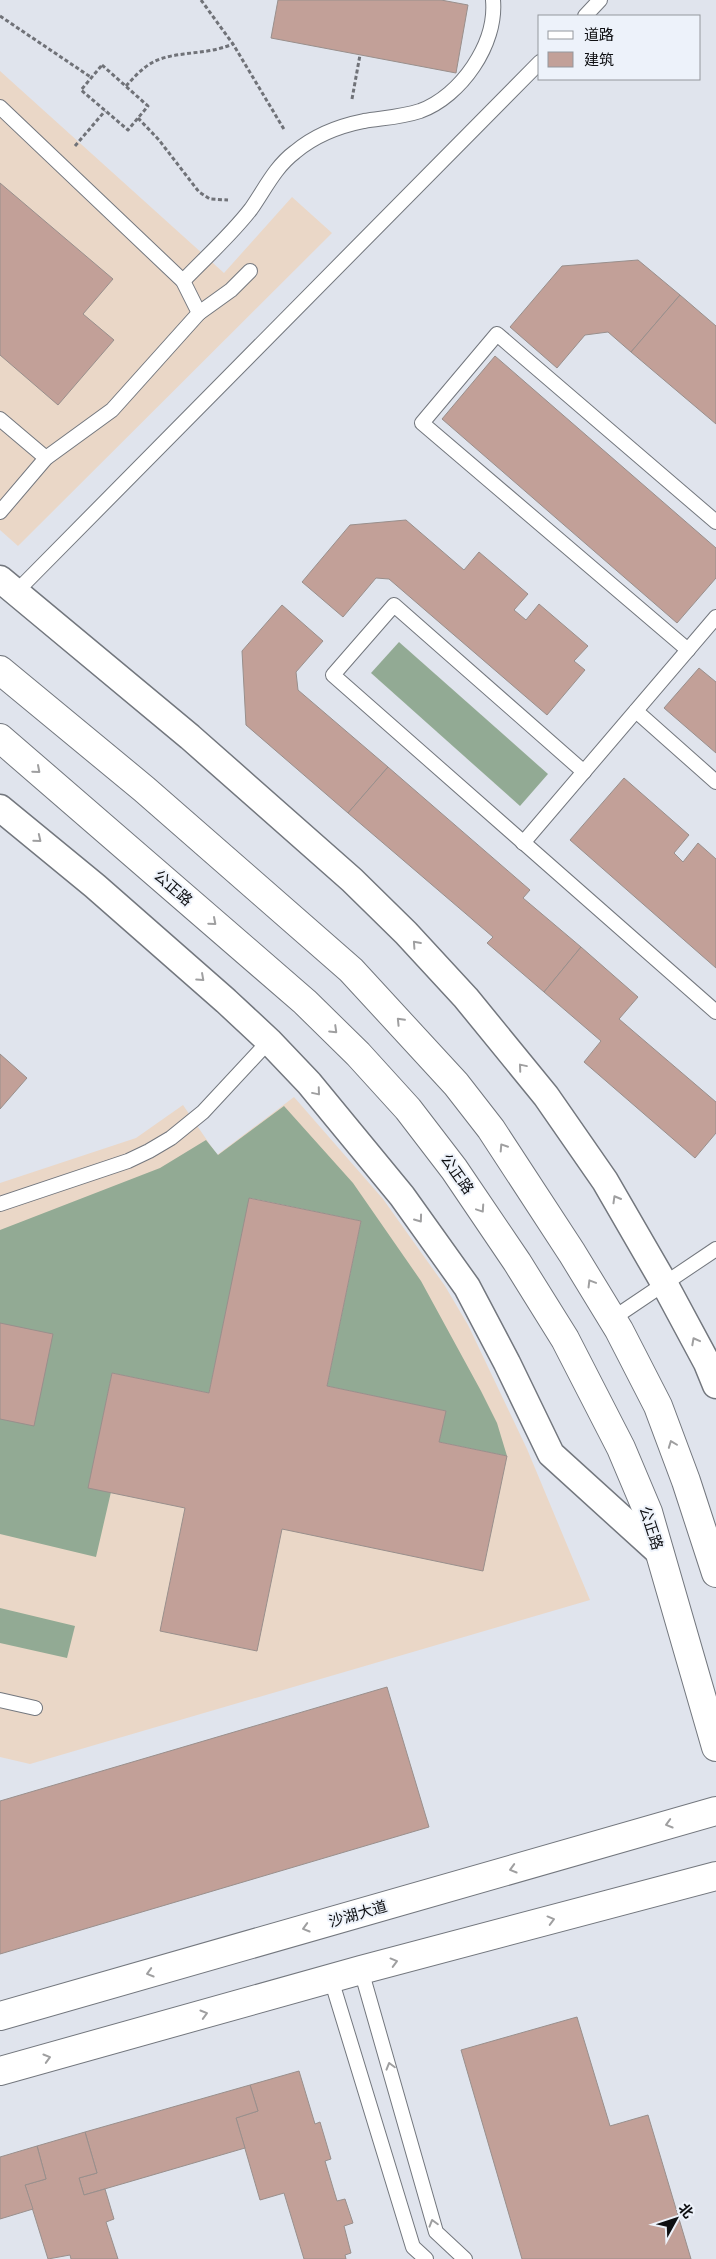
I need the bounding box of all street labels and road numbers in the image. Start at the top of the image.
street label: 公正路 [150,865,197,910]
street label: 公正路 [437,1149,479,1198]
street label: 公正路 [635,1503,668,1552]
street label: 沙湖大道 [326,1895,389,1931]

